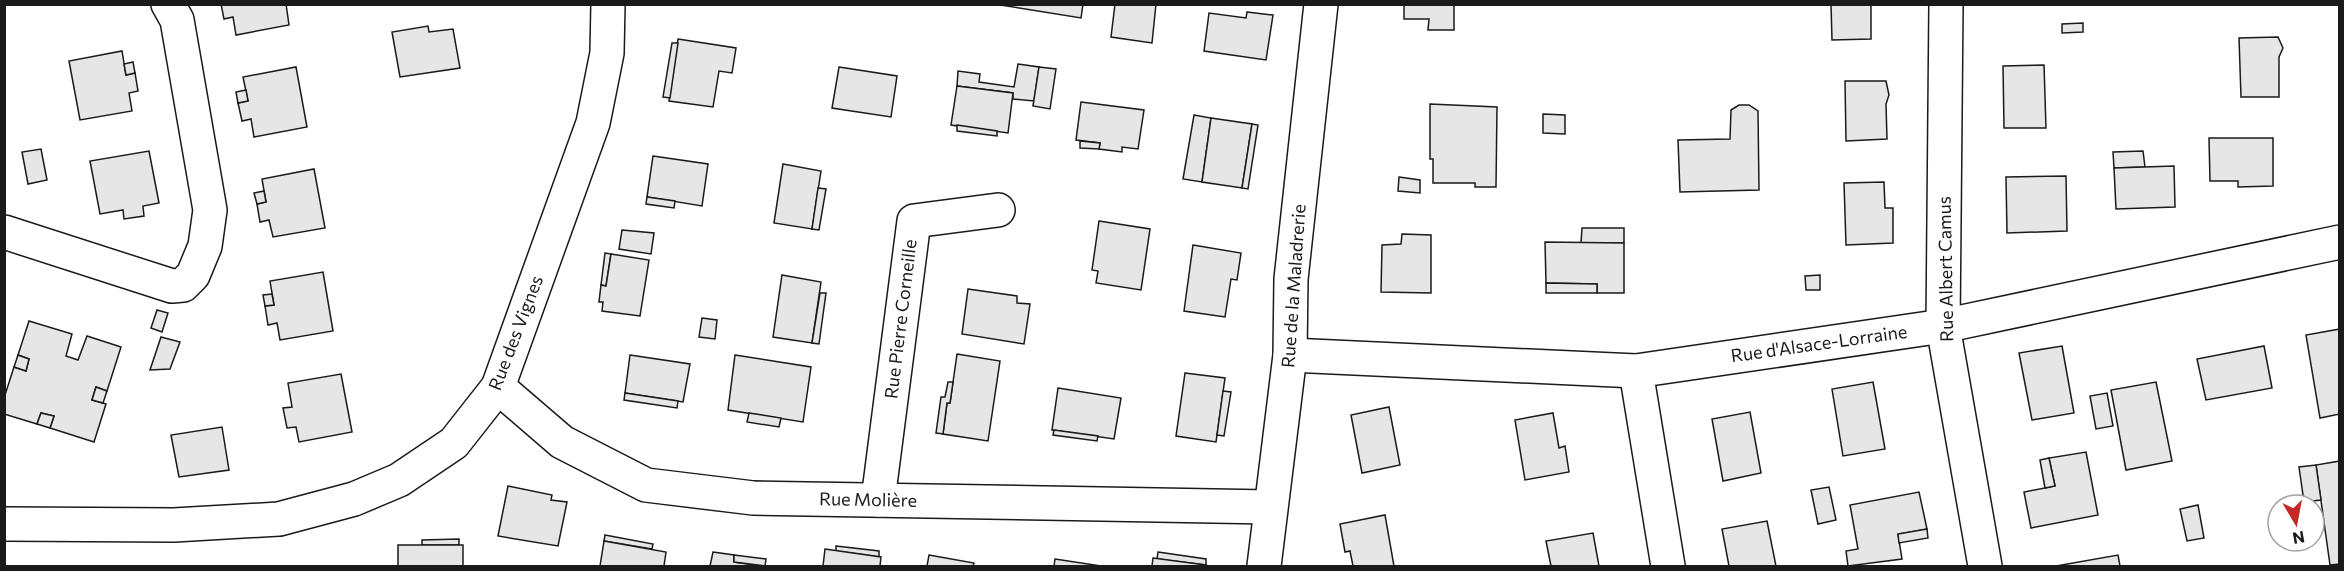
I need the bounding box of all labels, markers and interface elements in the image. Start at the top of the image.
street label: Rue Albert Camus [1933,196,1957,342]
street label: Rue de la Maladrerie [1276,203,1310,369]
street label: Rue Pierre Corneille [879,238,921,400]
street label: Rue des Vignes [483,272,547,393]
street label: Rue d'Alsace-Lorraine [1729,320,1908,366]
street label: Rue Molière [819,487,917,511]
north arrow [2266,493,2326,553]
text: N [2291,528,2306,549]

